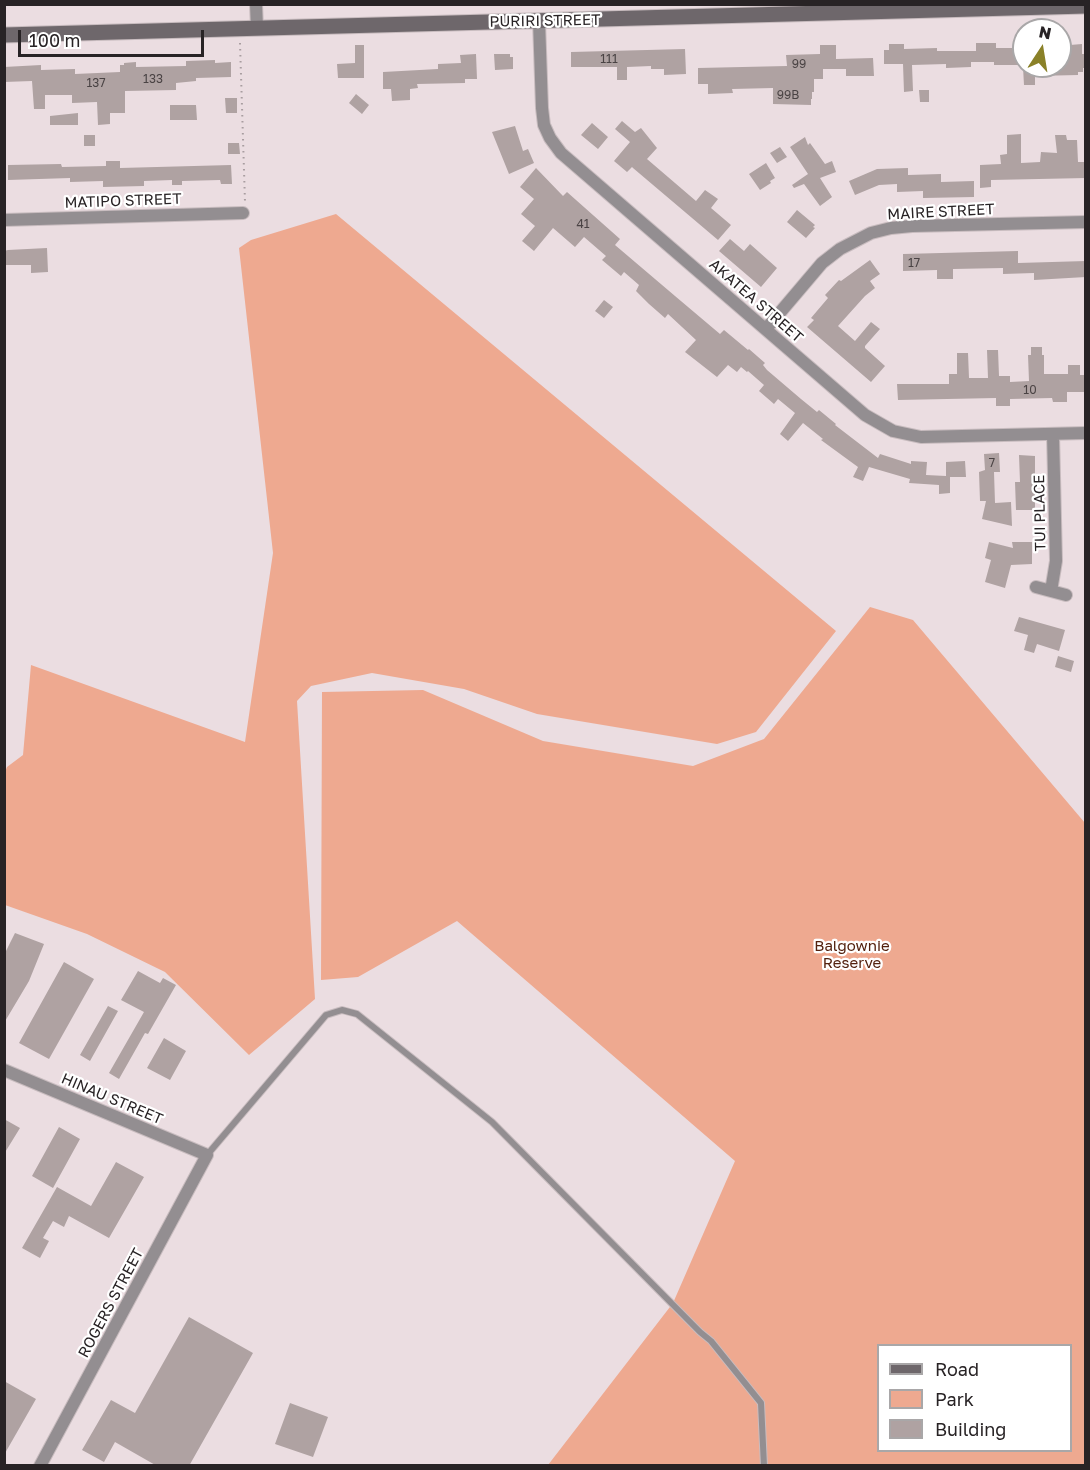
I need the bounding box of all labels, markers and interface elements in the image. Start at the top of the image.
street label: PURIRI STREET [489,11,601,31]
scale bar [21,18,207,56]
north arrow [1012,18,1072,78]
text: N [1037,21,1053,43]
text: 100 m [29,29,80,51]
house number: 111 [600,52,618,66]
house number: 99 [792,57,806,71]
house number: 133 [143,72,163,86]
house number: 137 [86,76,106,90]
house number: 99B [777,88,799,102]
street label: MATIPO STREET [64,190,182,212]
street label: MAIRE STREET [887,200,995,224]
house number: 41 [576,217,590,231]
street label: AKATEA STREET [705,255,807,347]
house number: 17 [908,256,920,270]
house number: 10 [1023,383,1037,397]
house number: 7 [989,456,995,470]
street label: TUI PLACE [1030,475,1050,551]
park label: Balgownie Reserve [814,937,890,972]
street label: HINAU STREET [59,1070,165,1128]
street label: ROGERS STREET [75,1245,147,1361]
legend [877,1344,1072,1452]
text: Road [935,1358,979,1380]
text: Park [935,1388,974,1410]
text: Building [935,1418,1006,1440]

